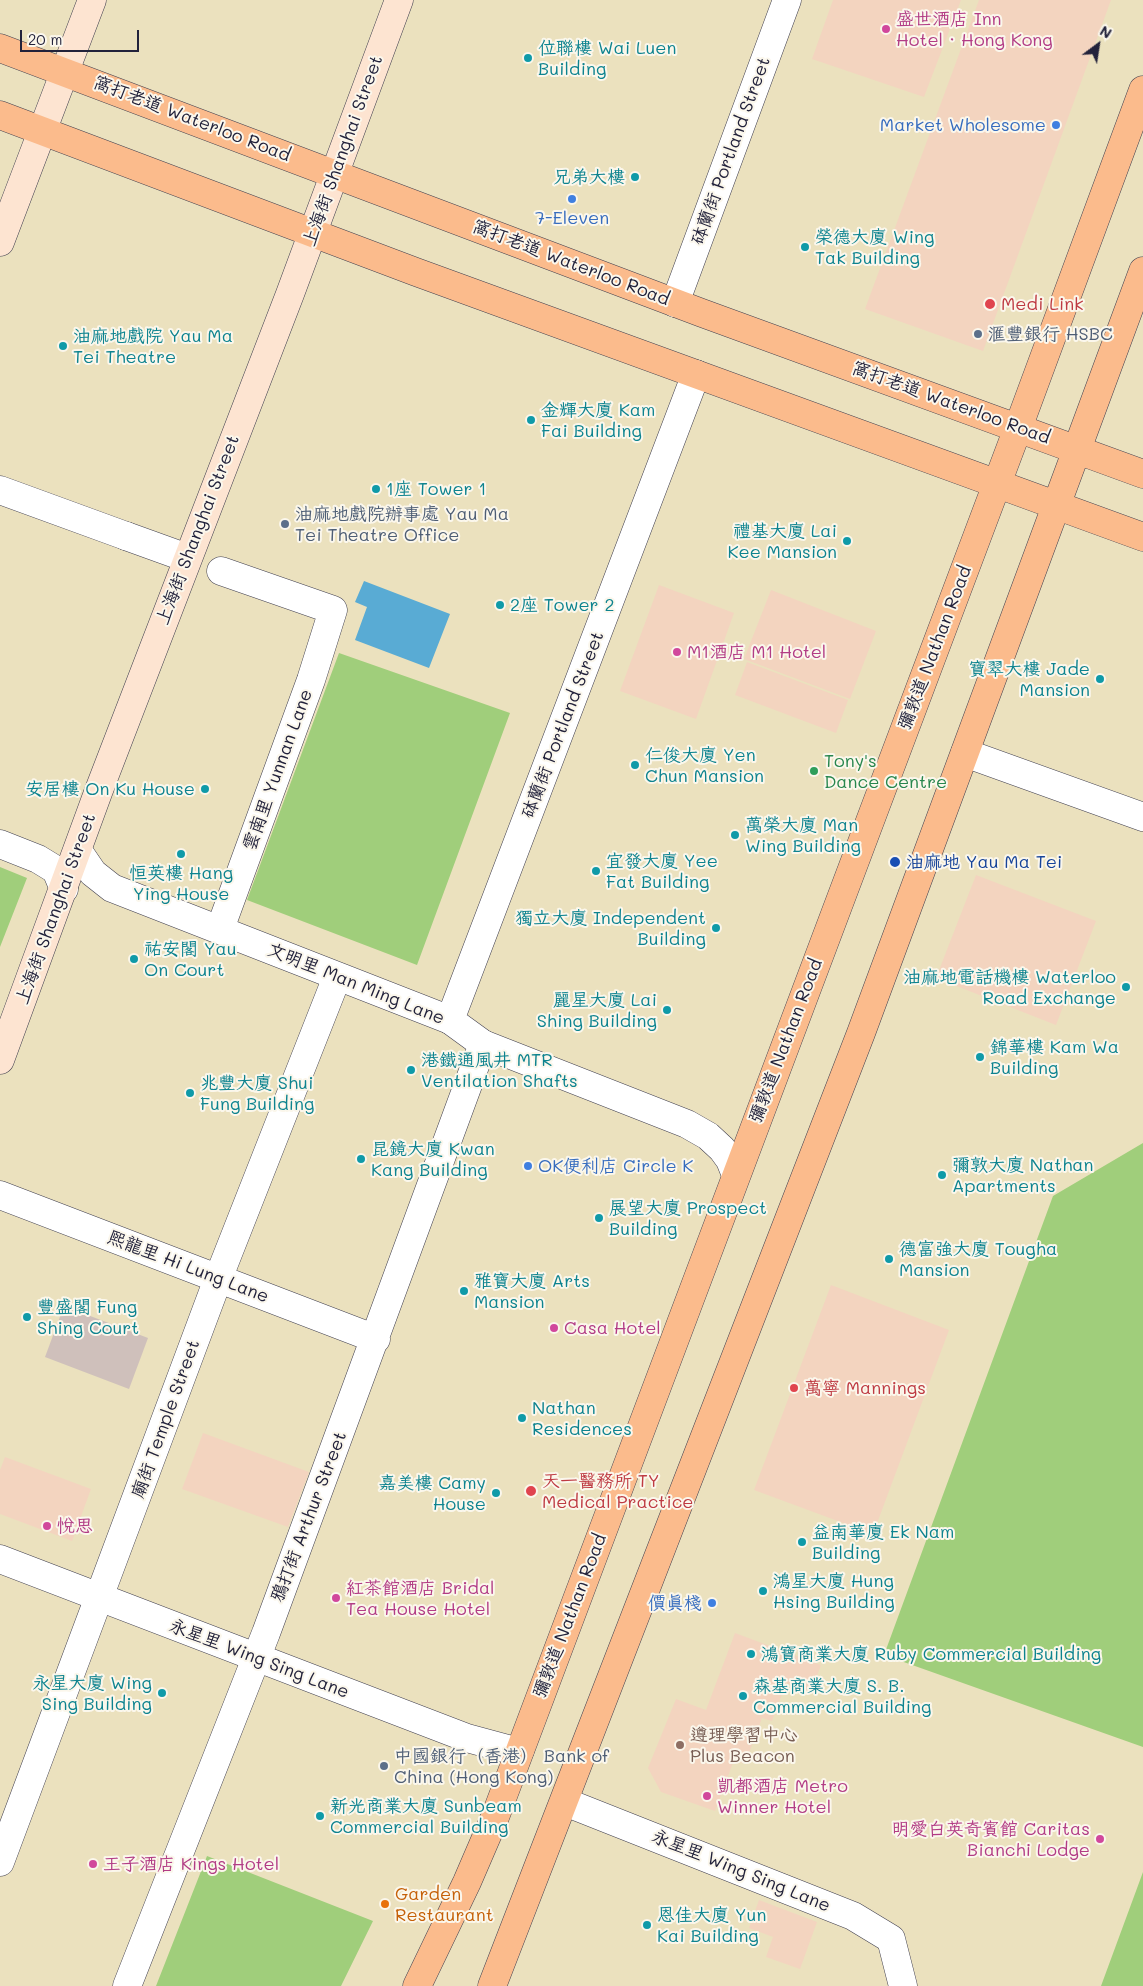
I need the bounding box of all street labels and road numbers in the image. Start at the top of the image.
street label: 上海街 Shanghai Street [298,53,388,249]
street label: 砵蘭街 Portland Street [687,54,775,248]
street label: 窩打老道 Waterloo Road [90,71,294,167]
street label: 窩打老道 Waterloo Road [469,215,673,311]
street label: 窩打老道 Waterloo Road [849,357,1053,449]
street label: 上海街 Shanghai Street [152,432,244,628]
street label: 彌敦道 Nathan Road [894,563,976,733]
street label: 砵蘭街 Portland Street [517,628,609,822]
street label: 雲南里 Yunnan Lane [239,686,317,854]
street label: 上海街 Shanghai Street [11,811,101,1007]
street label: 文明里 Man Ming Lane [264,939,448,1029]
street label: 彌敦道 Nathan Road [745,956,827,1126]
street label: 熙龍里 Hi Lung Lane [104,1226,272,1308]
street label: 廟街 Temple Street [127,1337,205,1501]
street label: 鴉打街 Arthur Street [266,1429,352,1605]
street label: 彌敦道 Nathan Road [529,1531,611,1701]
street label: 永星里 Wing Sing Lane [166,1615,352,1703]
street label: 永星里 Wing Sing Lane [648,1825,834,1917]

